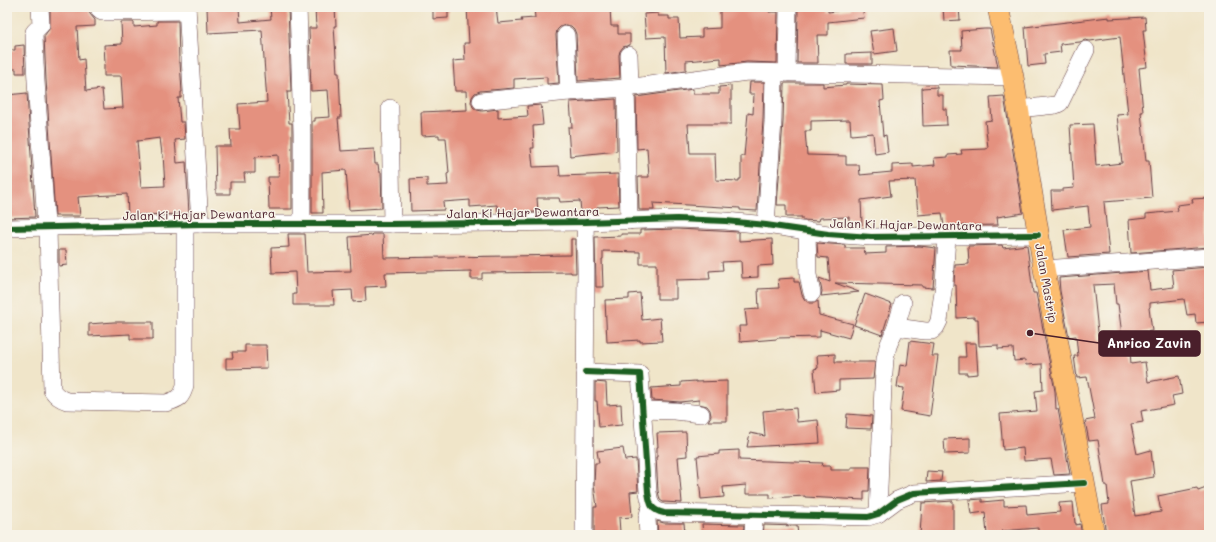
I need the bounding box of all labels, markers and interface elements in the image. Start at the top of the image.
street label: Jalan Ki Hajar Dewantara [447,203,599,221]
street label: Jalan Ki Hajar Dewantara [123,205,275,223]
street label: Jalan Ki Hajar Dewantara [830,215,982,233]
street label: Jalan Mastrip [1032,242,1062,324]
callout: Anrico Zavin [1099,331,1200,356]
text: Anrico Zavin [1107,334,1191,351]

